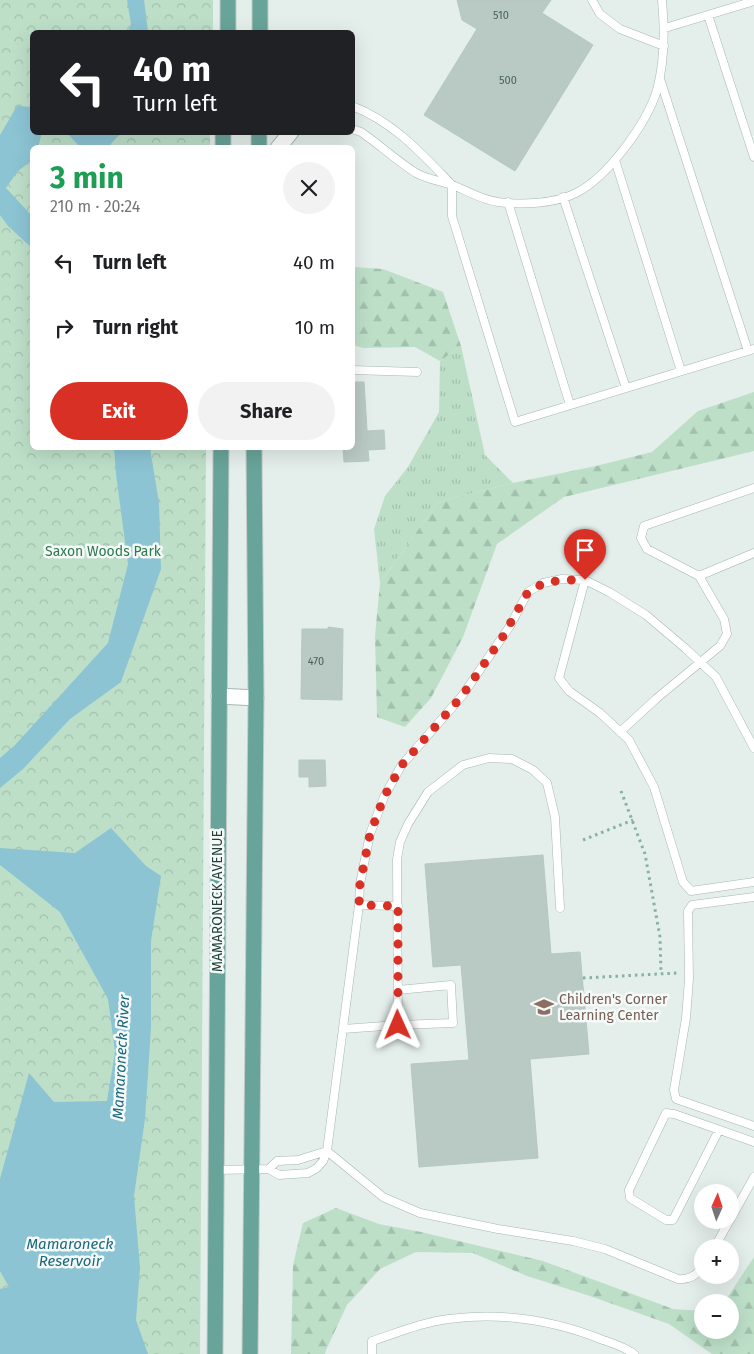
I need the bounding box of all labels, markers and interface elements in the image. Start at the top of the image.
house number: 510 [493,9,509,22]
text: 40 m [133,48,211,90]
icon: left [50,50,115,115]
house number: 500 [499,74,517,87]
text: Turn left [133,90,217,117]
text: 3 min [50,160,124,196]
button: close [283,162,335,214]
text: 210 m · 20:24 [50,197,140,216]
icon: left [50,249,78,277]
text: Turn left [93,251,167,274]
text: 40 m [293,251,335,274]
icon: right [50,314,78,342]
text: Turn right [93,316,178,339]
text: 10 m [295,316,335,339]
button: Exit [50,382,188,440]
button: Share [198,382,335,440]
pin [564,529,606,580]
icon: arrive [571,536,599,564]
park label: Saxon Woods Park [45,543,162,560]
house number: 470 [308,655,324,668]
street label: MAMARONECK AVENUE [209,830,226,972]
place label: Children's Corner Learning Center [559,991,668,1024]
water label: Mamaroneck River [109,993,133,1120]
school or university icon: Children's Corner Learning Center [533,996,555,1018]
position arrow [371,998,423,1050]
north arrow [694,1184,739,1229]
map controls [694,1184,739,1339]
water label: Mamaroneck Reservoir [27,1235,113,1270]
button: + [694,1239,739,1284]
button: − [694,1294,739,1339]

